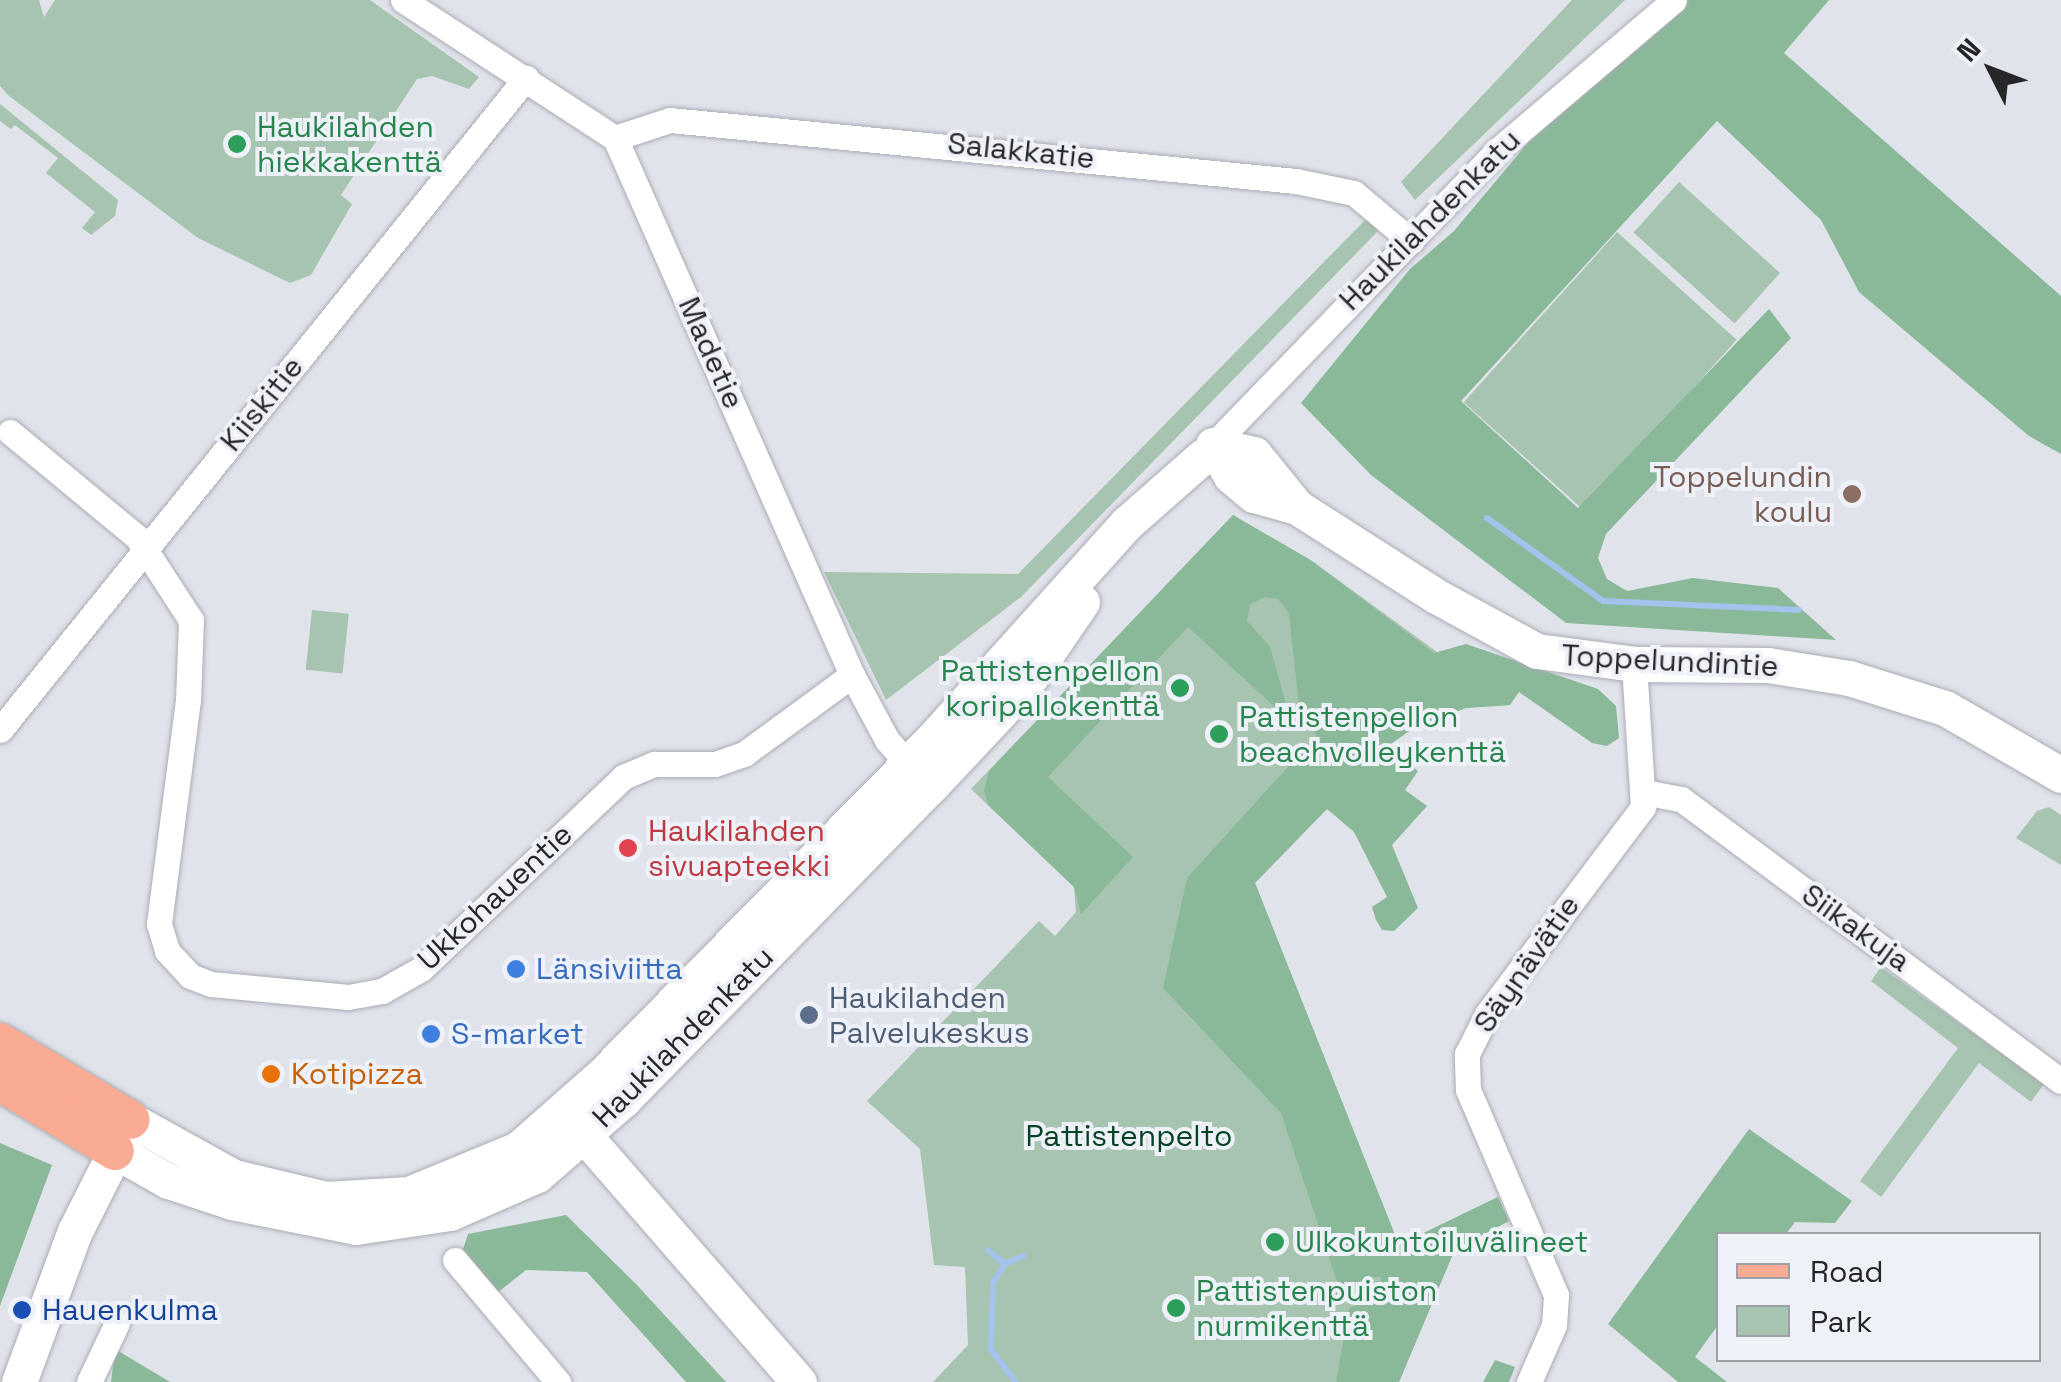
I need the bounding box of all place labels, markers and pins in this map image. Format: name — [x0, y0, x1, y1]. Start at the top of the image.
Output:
place label: Haukilahden hiekkakenttä — [257, 109, 442, 180]
marker: Haukilahden hiekkakenttä — [226, 133, 248, 155]
place label: Toppelundin koulu — [1653, 459, 1832, 530]
marker: Toppelundin koulu — [1841, 483, 1863, 505]
place label: Pattistenpellon koripallokenttä — [941, 653, 1160, 724]
marker: Pattistenpellon koripallokenttä — [1169, 677, 1191, 699]
place label: Pattistenpellon beachvolleykenttä — [1239, 699, 1506, 770]
marker: Pattistenpellon beachvolleykenttä — [1208, 723, 1230, 745]
place label: Haukilahden sivuapteekki — [648, 813, 830, 884]
marker: Haukilahden sivuapteekki — [617, 837, 639, 859]
place label: Länsiviitta — [536, 951, 683, 987]
marker: Länsiviitta — [505, 958, 527, 980]
place label: Haukilahden Palvelukeskus — [829, 980, 1030, 1050]
marker: Haukilahden Palvelukeskus — [798, 1004, 820, 1026]
place label: S-market — [451, 1016, 584, 1052]
marker: S-market — [420, 1023, 442, 1045]
place label: Kotipizza — [291, 1056, 423, 1092]
marker: Kotipizza — [260, 1063, 282, 1085]
place label: Ulkokuntoiluvälineet — [1295, 1224, 1588, 1260]
marker: Ulkokuntoiluvälineet — [1264, 1231, 1286, 1253]
place label: Pattistenpuiston nurmikenttä — [1196, 1273, 1437, 1344]
place label: Hauenkulma — [42, 1292, 218, 1328]
marker: Pattistenpuiston nurmikenttä — [1165, 1297, 1187, 1319]
marker: Hauenkulma — [11, 1299, 33, 1321]

